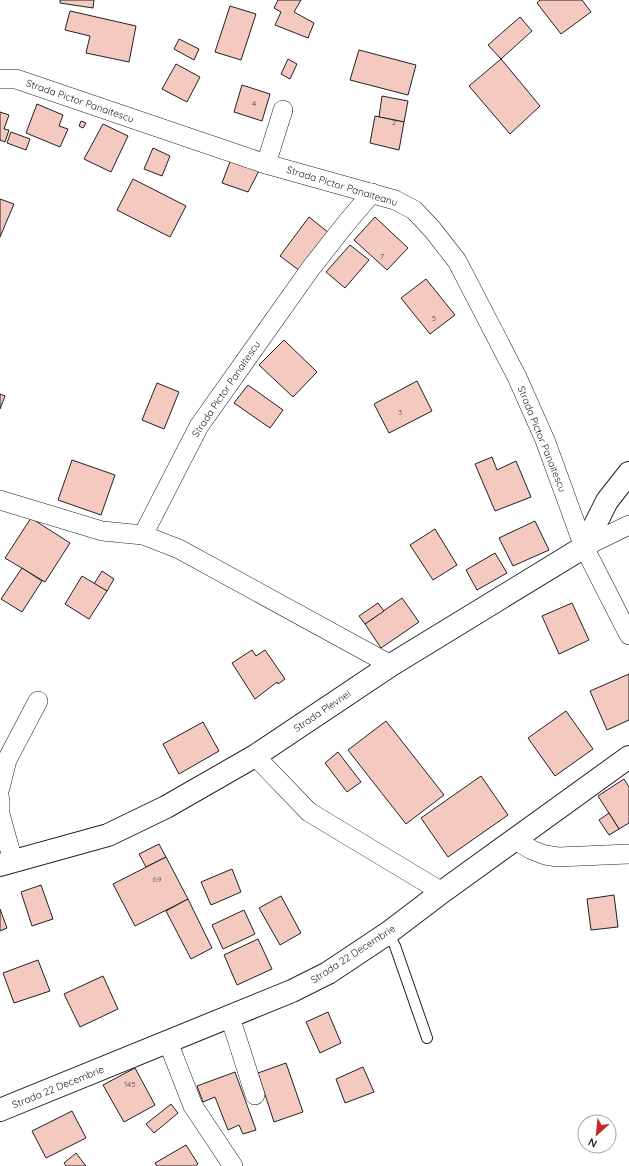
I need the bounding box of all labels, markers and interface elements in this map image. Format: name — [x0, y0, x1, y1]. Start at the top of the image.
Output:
street label: Strada Pictor Panaitescu — [24, 76, 136, 126]
house number: 4 — [252, 98, 256, 108]
house number: 2 — [392, 117, 397, 127]
street label: Strada Pictor Panaiteanu — [285, 163, 399, 209]
house number: 7 — [380, 251, 384, 261]
house number: 5 — [432, 313, 436, 323]
street label: Strada Pictor Panaitescu — [189, 338, 263, 440]
street label: Strada Pictor Panaitescu — [515, 384, 569, 494]
house number: 3 — [398, 407, 402, 417]
street label: Strada Plevnei — [291, 687, 353, 735]
house number: 69 — [153, 874, 162, 884]
street label: Strada 22 Decembrie — [308, 922, 398, 986]
street label: Strada 22 Decembrie — [10, 1062, 106, 1111]
house number: 145 — [124, 1079, 136, 1089]
north arrow — [577, 1114, 617, 1154]
text: N — [586, 1135, 599, 1151]

